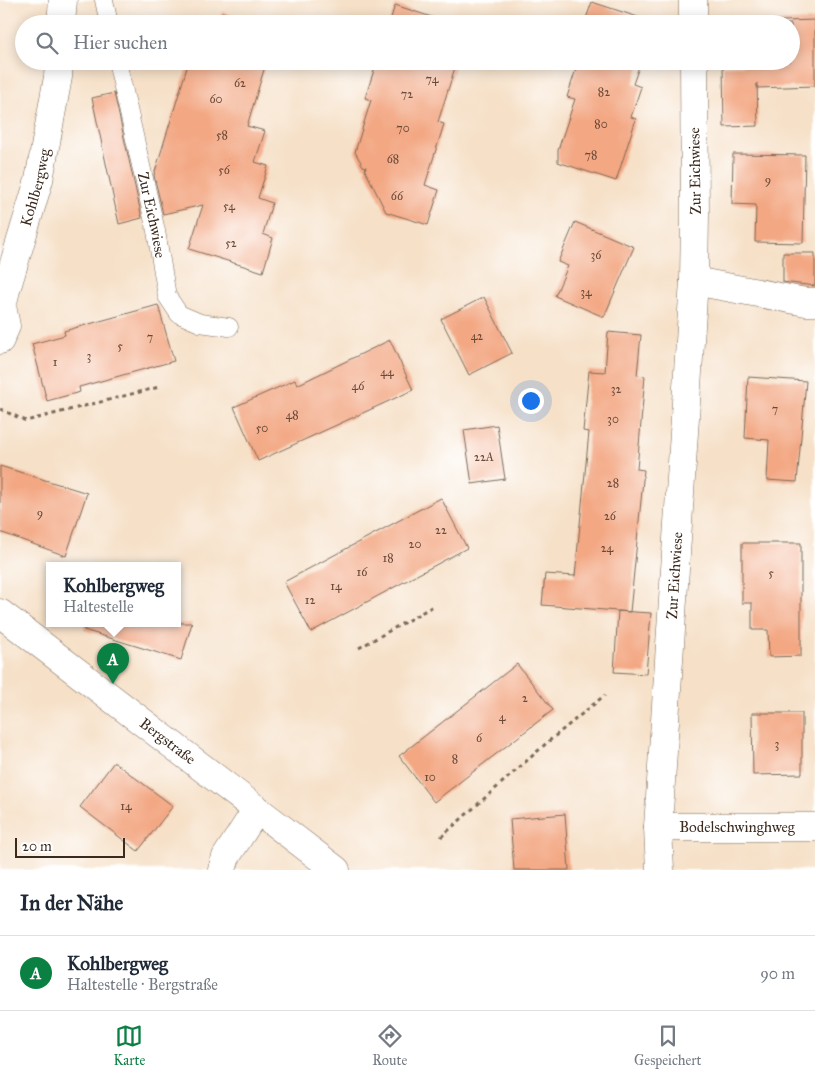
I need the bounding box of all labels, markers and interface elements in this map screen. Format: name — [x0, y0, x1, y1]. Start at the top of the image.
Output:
search box — [15, 15, 800, 70]
icon: search — [33, 29, 61, 57]
text: Hier suchen — [73, 31, 167, 54]
house number: 74 — [426, 72, 439, 86]
house number: 62 — [234, 76, 246, 90]
house number: 82 — [598, 85, 610, 99]
house number: 72 — [401, 87, 413, 101]
house number: 60 — [209, 92, 223, 106]
house number: 80 — [594, 117, 608, 131]
house number: 70 — [396, 121, 410, 135]
street label: Zur Eichwiese — [685, 127, 705, 215]
house number: 58 — [216, 128, 228, 142]
street label: Kohlbergweg — [17, 146, 54, 228]
house number: 78 — [585, 148, 597, 162]
house number: 68 — [387, 152, 399, 166]
house number: 56 — [218, 163, 231, 177]
street label: Zur Eichwiese — [134, 170, 169, 259]
house number: 9 — [765, 173, 771, 187]
house number: 66 — [391, 189, 404, 203]
house number: 54 — [223, 199, 235, 213]
house number: 52 — [225, 236, 237, 250]
house number: 36 — [591, 248, 602, 262]
house number: 34 — [580, 285, 592, 299]
house number: 42 — [471, 329, 483, 343]
house number: 7 — [147, 330, 153, 344]
house number: 5 — [117, 339, 123, 353]
house number: 3 — [87, 349, 92, 363]
house number: 1 — [53, 355, 58, 369]
house number: 44 — [380, 365, 394, 379]
house number: 46 — [352, 379, 365, 393]
house number: 32 — [611, 382, 621, 396]
your location — [518, 388, 544, 414]
house number: 7 — [772, 402, 778, 416]
house number: 48 — [285, 408, 299, 422]
house number: 30 — [607, 412, 619, 426]
house number: 50 — [256, 421, 268, 435]
house number: 22A — [474, 450, 494, 464]
house number: 28 — [607, 476, 619, 490]
house number: 9 — [37, 506, 43, 520]
house number: 26 — [604, 509, 617, 523]
house number: 22 — [435, 523, 447, 537]
street label: Zur Eichwiese — [663, 531, 686, 620]
house number: 20 — [409, 537, 421, 551]
house number: 24 — [601, 541, 614, 555]
house number: 18 — [382, 551, 394, 565]
popup — [46, 562, 181, 627]
house number: 16 — [357, 565, 368, 579]
house number: 5 — [768, 566, 774, 580]
text: Kohlbergweg — [63, 574, 164, 597]
house number: 14 — [330, 579, 342, 593]
house number: 12 — [305, 593, 315, 607]
text: Haltestelle — [63, 597, 134, 616]
pin: A — [97, 643, 129, 684]
house number: 2 — [522, 691, 528, 705]
house number: 4 — [499, 710, 506, 724]
street label: Bergstraße — [136, 714, 199, 768]
house number: 6 — [476, 731, 483, 745]
house number: 3 — [775, 737, 780, 751]
house number: 8 — [452, 752, 458, 766]
house number: 10 — [424, 770, 436, 784]
house number: 14 — [120, 799, 132, 813]
street label: Bodelschwinghweg — [679, 818, 796, 836]
scale bar — [15, 835, 125, 858]
text: 20 m — [22, 838, 52, 855]
text: In der Nähe — [20, 890, 123, 916]
text: Kohlbergweg — [67, 952, 168, 975]
text: A — [31, 964, 41, 983]
text: 90 m — [760, 964, 795, 983]
text: Haltestelle · Bergstraße — [67, 975, 218, 994]
tab: Karte — [113, 1022, 145, 1069]
tab: Route — [372, 1022, 407, 1069]
tab: Gespeichert — [634, 1022, 702, 1069]

